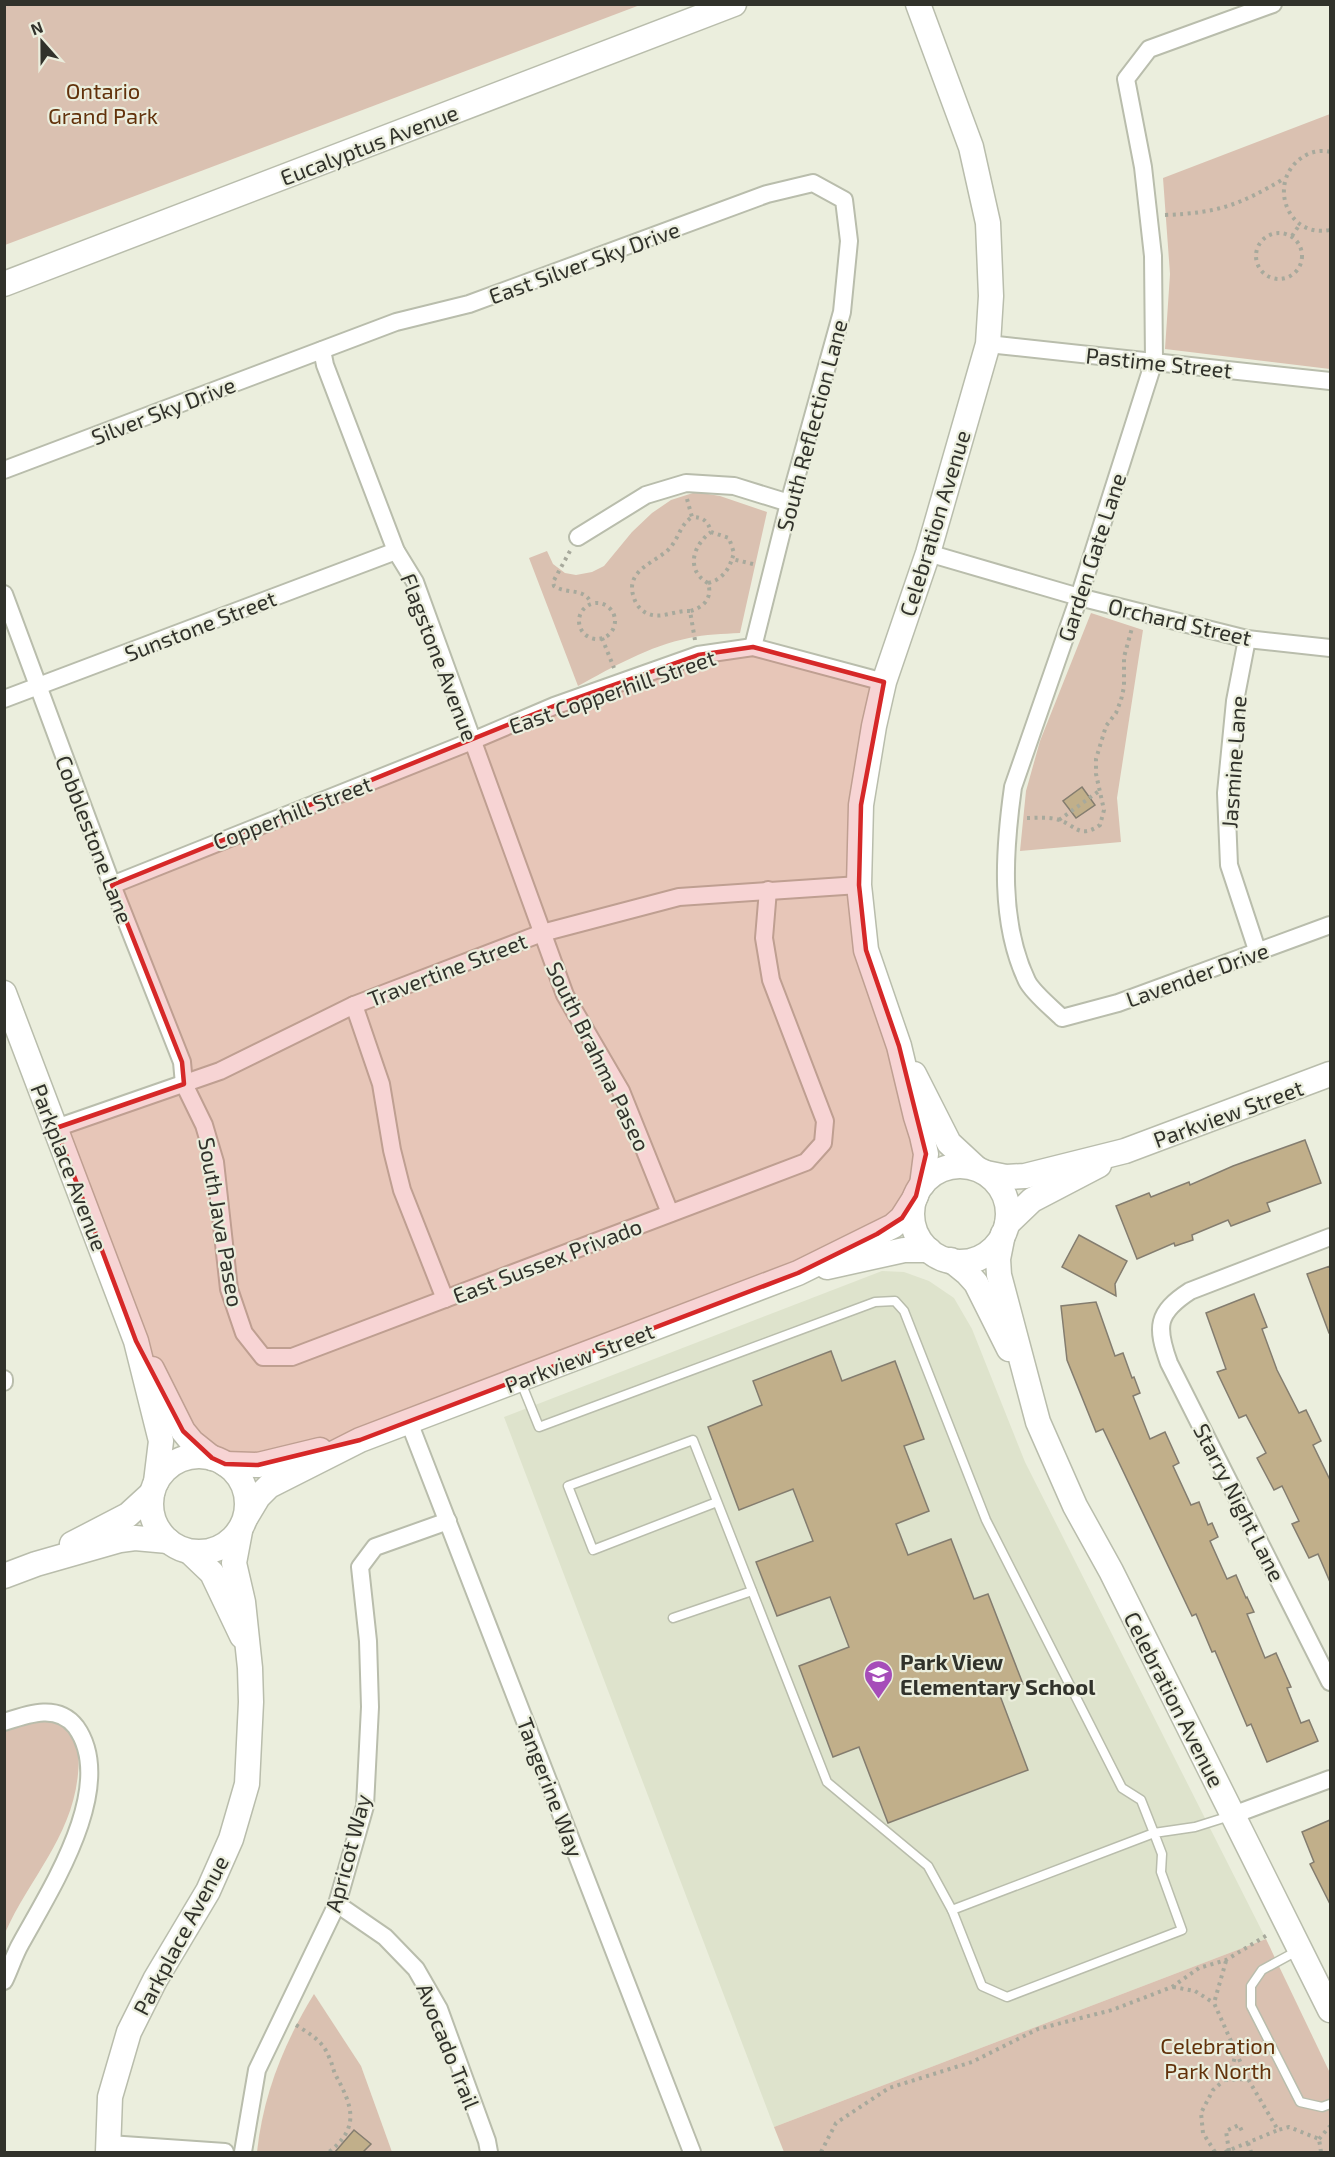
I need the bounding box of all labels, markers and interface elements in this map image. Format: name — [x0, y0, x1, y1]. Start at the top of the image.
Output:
north arrow — [12, 12, 72, 72]
text: N — [28, 17, 45, 38]
park label: Ontario Grand Park — [48, 77, 158, 128]
street label: Eucalyptus Avenue — [276, 98, 462, 190]
street label: East Silver Sky Drive — [485, 215, 683, 309]
street label: South Reflection Lane — [770, 316, 852, 534]
street label: Pastime Street — [1084, 341, 1234, 383]
street label: Silver Sky Drive — [87, 371, 239, 449]
street label: Celebration Avenue — [893, 427, 975, 619]
street label: Garden Gate Lane — [1052, 469, 1130, 645]
street label: Flagstone Avenue — [396, 569, 484, 745]
street label: Sunstone Street — [120, 584, 280, 666]
street label: Orchard Street — [1106, 592, 1254, 650]
street label: East Copperhill Street — [505, 643, 719, 739]
street label: Jasmine Lane — [1215, 695, 1251, 829]
street label: Cobblestone Lane — [51, 751, 139, 927]
street label: Copperhill Street — [209, 770, 375, 854]
street label: Travertine Street — [364, 927, 530, 1011]
street label: Lavender Drive — [1122, 936, 1272, 1012]
street label: South Brahma Paseo — [542, 957, 656, 1155]
street label: Parkview Street — [1149, 1074, 1307, 1152]
street label: Parkplace Avenue — [26, 1080, 114, 1254]
street label: South Java Paseo — [194, 1135, 250, 1309]
street label: East Sussex Privado — [449, 1212, 645, 1308]
street label: Parkview Street — [501, 1317, 657, 1397]
street label: Starry Night Lane — [1189, 1419, 1291, 1585]
street label: Celebration Avenue — [1120, 1607, 1230, 1791]
place label: Park View Elementary School — [900, 1648, 1096, 1700]
school or university icon: Park View Elementary School — [863, 1658, 895, 1700]
street label: Tangerine Way — [512, 1714, 590, 1861]
street label: Apricot Way — [319, 1791, 375, 1915]
street label: Parkplace Avenue — [127, 1851, 233, 2019]
street label: Avocado Trail — [412, 1979, 486, 2113]
park label: Celebration Park North — [1160, 2032, 1276, 2083]

